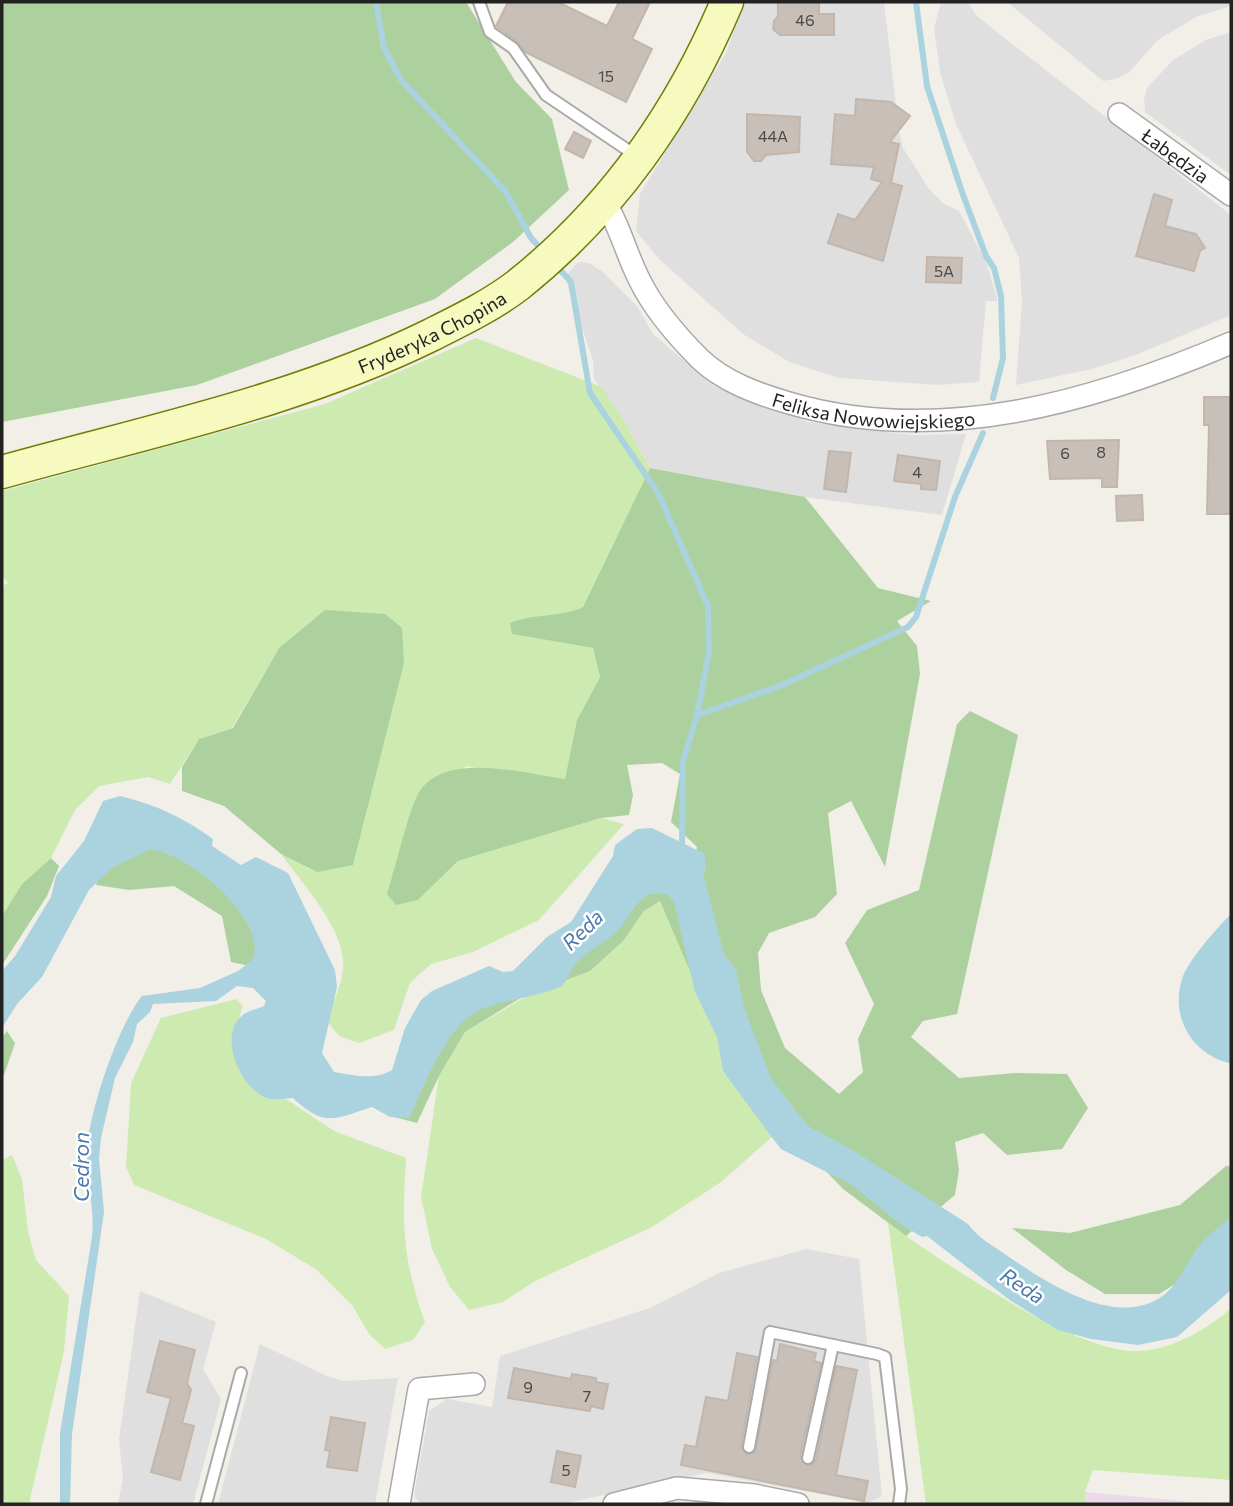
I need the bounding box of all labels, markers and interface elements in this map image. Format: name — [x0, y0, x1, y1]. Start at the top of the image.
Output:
house number: 46 — [795, 10, 815, 29]
house number: 15 — [598, 66, 614, 85]
street label: Łabędzia — [1137, 122, 1214, 187]
house number: 44A — [758, 126, 788, 145]
house number: 5A — [934, 261, 954, 280]
street label: Fryderyka Chopina — [354, 285, 510, 378]
street label: Feliksa Nowowiejskiego — [770, 387, 976, 432]
house number: 8 — [1096, 442, 1106, 461]
house number: 6 — [1060, 443, 1070, 462]
house number: 4 — [912, 462, 922, 481]
water label: Reda — [556, 903, 608, 955]
water label: Cedron — [68, 1132, 93, 1202]
water label: Reda — [996, 1262, 1050, 1308]
house number: 9 — [523, 1377, 533, 1396]
house number: 7 — [583, 1386, 591, 1405]
house number: 5 — [561, 1460, 571, 1479]

